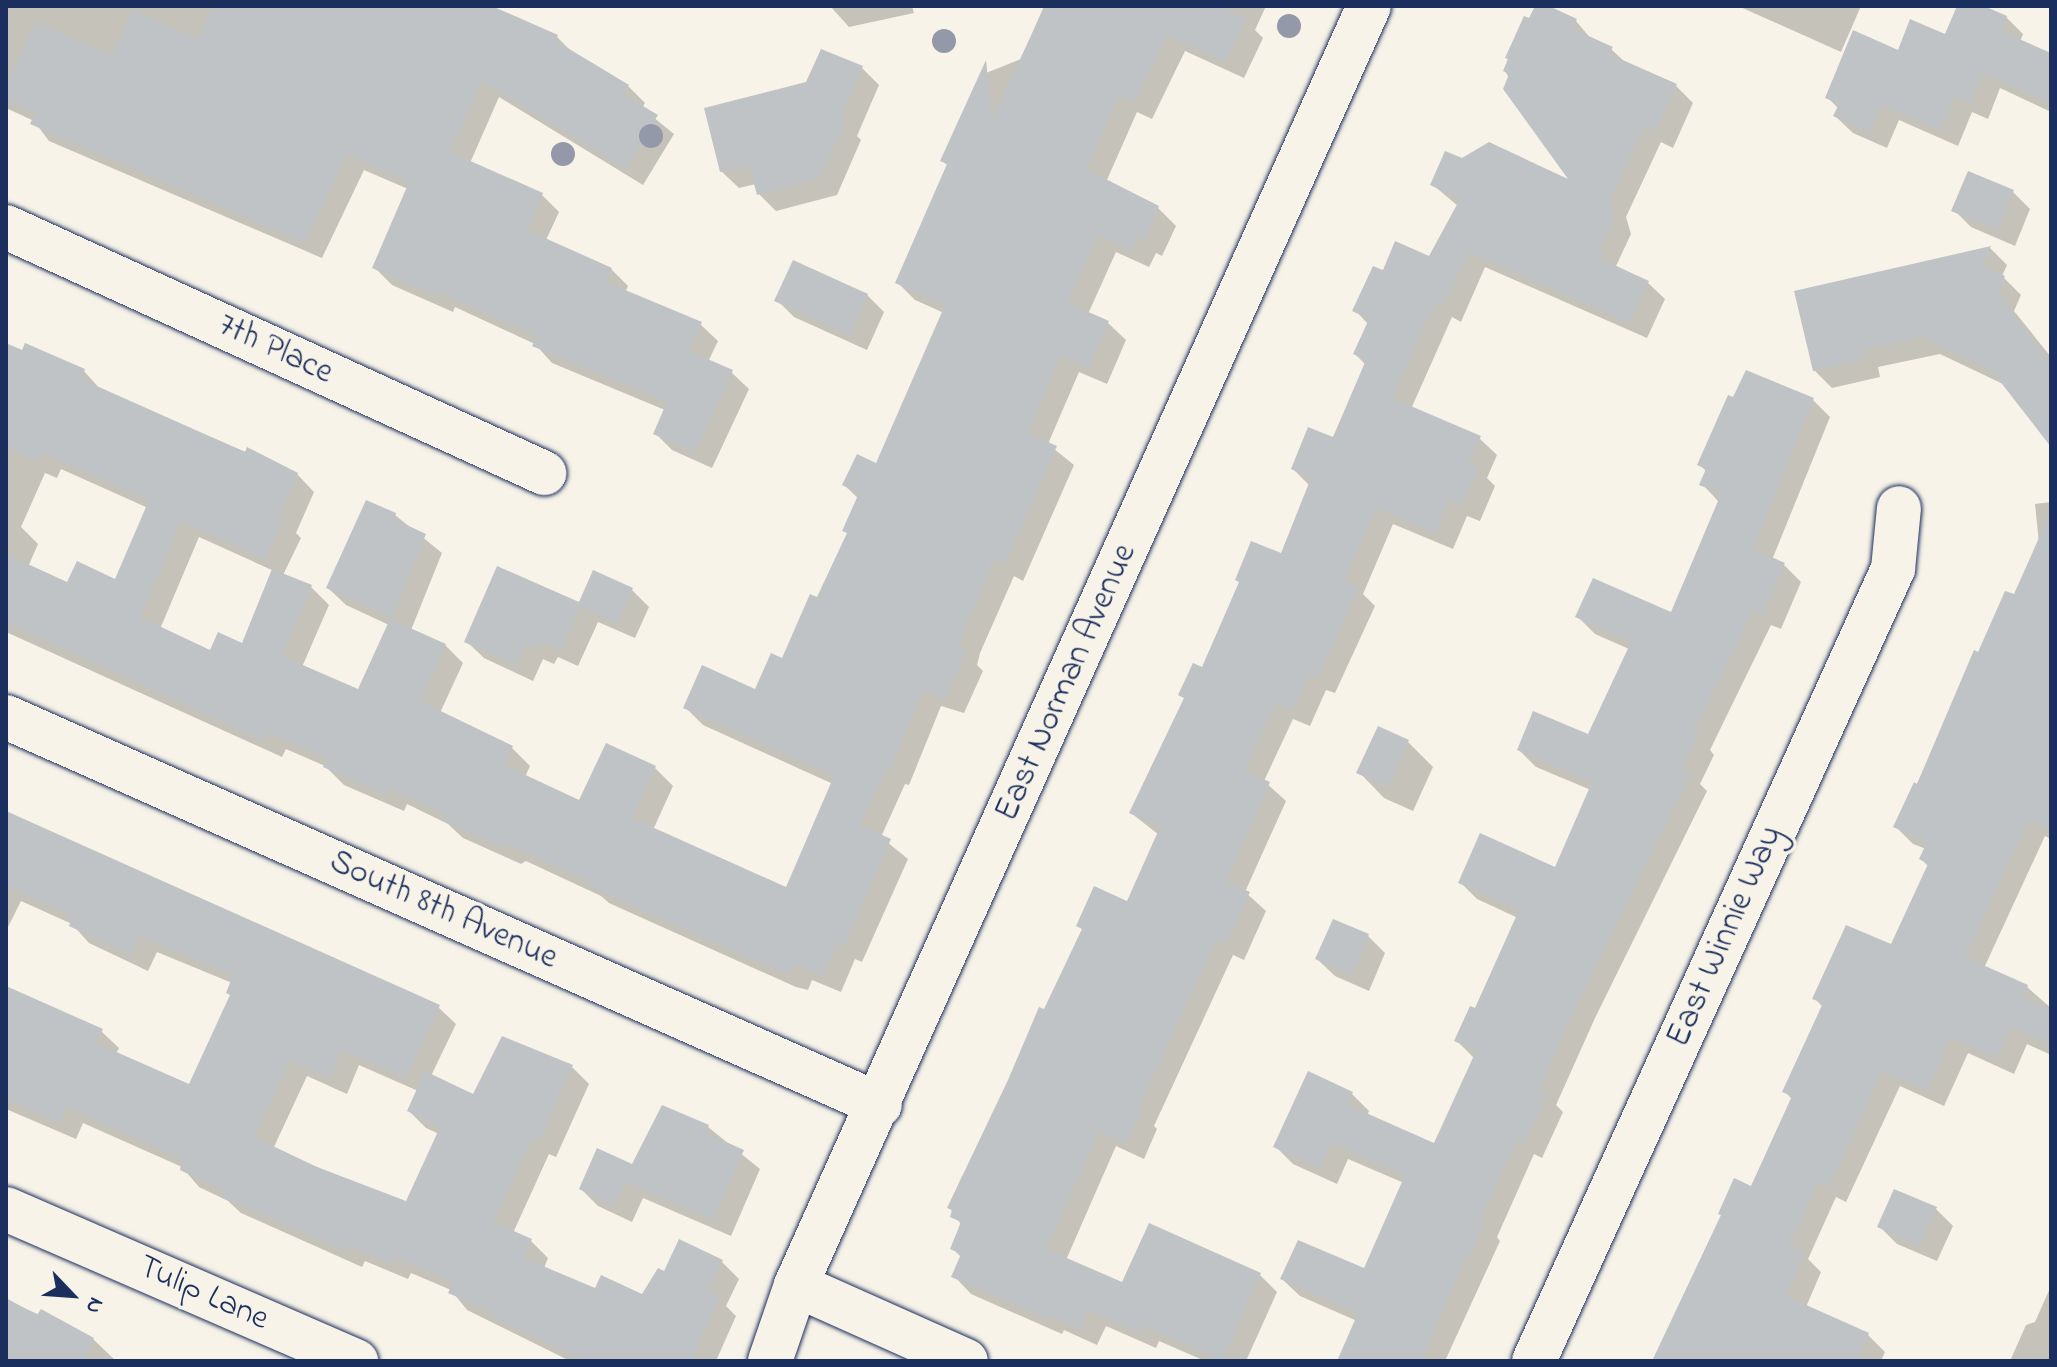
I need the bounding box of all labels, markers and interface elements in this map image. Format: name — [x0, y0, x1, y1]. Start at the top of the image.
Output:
street label: 7th Place — [211, 306, 339, 394]
street label: East Norman Avenue — [988, 538, 1146, 828]
street label: East Winnie Way — [1659, 820, 1793, 1054]
street label: South 8th Avenue — [323, 842, 563, 980]
street label: Tulip Lane — [131, 1247, 275, 1341]
north arrow — [32, 1255, 112, 1335]
text: N — [76, 1292, 111, 1319]

